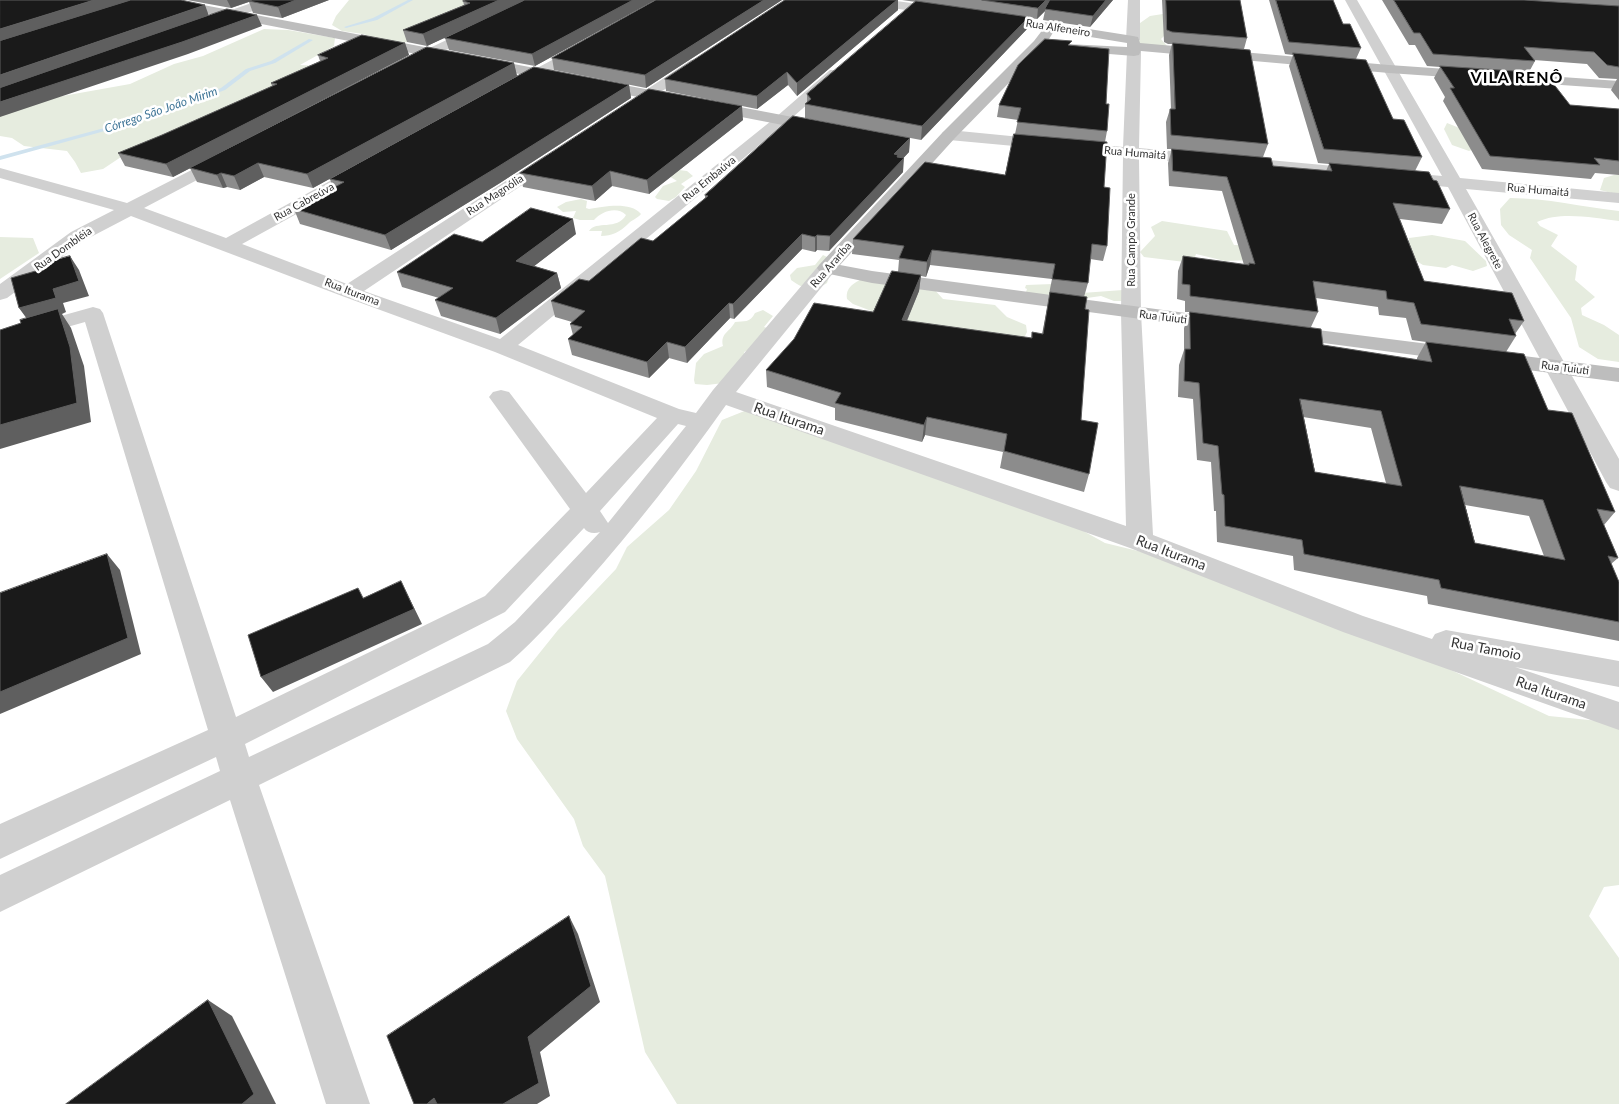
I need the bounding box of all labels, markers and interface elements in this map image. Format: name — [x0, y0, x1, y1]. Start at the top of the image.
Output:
street label: Rua Alfeneiro — [1025, 16, 1091, 40]
district label: VILA RENÔ — [1469, 68, 1565, 88]
water label: Córrego São João Mirim — [103, 84, 219, 136]
street label: Rua Humaitá — [1104, 144, 1166, 162]
street label: Rua Embaúva — [680, 153, 738, 205]
street label: Rua Magnólia — [464, 172, 526, 218]
street label: Rua Cabreúva — [272, 180, 336, 224]
street label: Rua Humaitá — [1507, 181, 1569, 199]
street label: Rua Campo Grande — [1124, 193, 1138, 287]
street label: Rua Alegrete — [1465, 211, 1505, 271]
street label: Rua Dombléia — [32, 224, 94, 274]
street label: Rua Araríba — [808, 239, 854, 291]
street label: Rua Iturama — [323, 275, 381, 309]
street label: Rua Tuiuti — [1138, 308, 1188, 326]
street label: Rua Tuiuti — [1540, 359, 1590, 377]
street label: Rua Iturama — [751, 399, 827, 439]
street label: Rua Iturama — [1134, 532, 1208, 574]
street label: Rua Tamoio — [1449, 634, 1523, 664]
street label: Rua Iturama — [1513, 673, 1589, 713]

